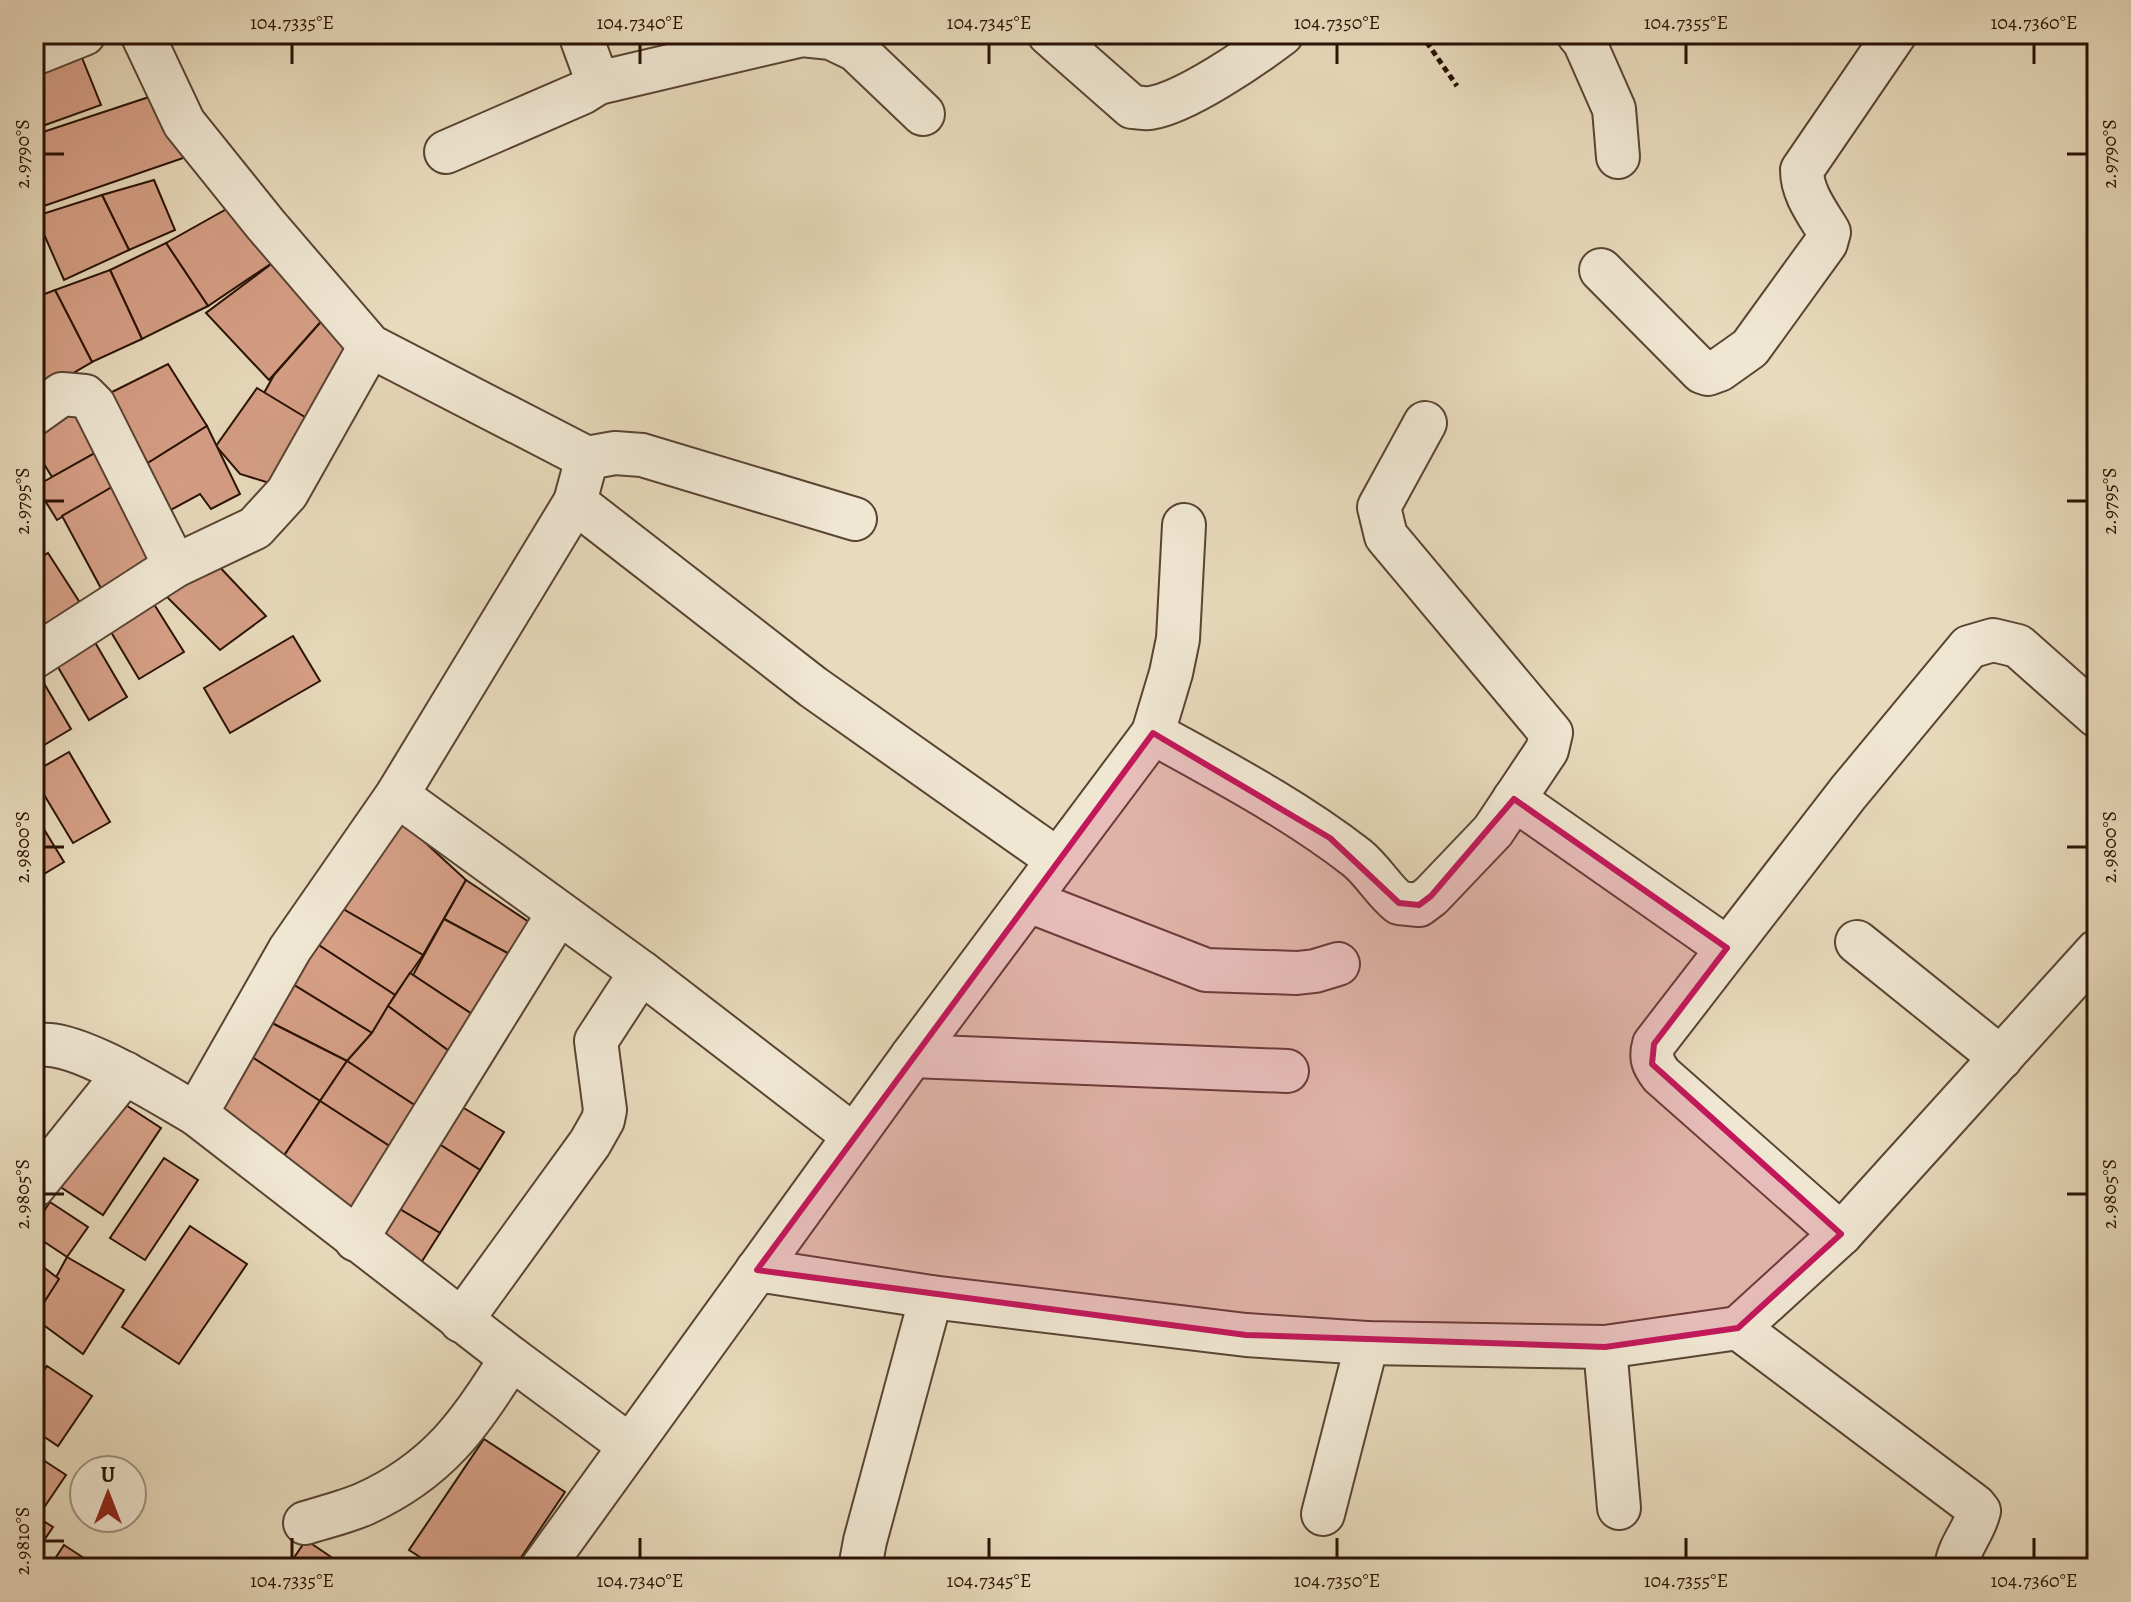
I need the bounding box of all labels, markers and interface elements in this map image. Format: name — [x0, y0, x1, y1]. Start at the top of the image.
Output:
text: 104.7335°E — [250, 9, 334, 36]
text: 104.7340°E — [597, 9, 683, 36]
text: 104.7345°E — [947, 9, 1031, 36]
text: 104.7350°E — [1294, 9, 1380, 36]
text: 104.7355°E — [1644, 9, 1728, 36]
text: 104.7360°E — [1990, 9, 2078, 36]
text: 2.9790°S — [9, 119, 36, 189]
text: 2.9790°S — [2096, 119, 2123, 189]
text: 2.9795°S — [9, 467, 36, 535]
text: 2.9795°S — [2096, 467, 2123, 535]
text: 2.9800°S — [9, 811, 36, 883]
text: 2.9800°S — [2096, 811, 2123, 883]
text: 2.9805°S — [9, 1159, 36, 1229]
text: 2.9805°S — [2096, 1159, 2123, 1229]
north arrow — [68, 1454, 148, 1534]
text: U — [101, 1460, 116, 1490]
text: 2.9810°S — [9, 1507, 36, 1575]
text: 104.7335°E — [250, 1567, 334, 1594]
text: 104.7340°E — [597, 1567, 683, 1594]
text: 104.7345°E — [947, 1567, 1031, 1594]
text: 104.7350°E — [1294, 1567, 1380, 1594]
text: 104.7355°E — [1644, 1567, 1728, 1594]
text: 104.7360°E — [1990, 1567, 2078, 1594]

